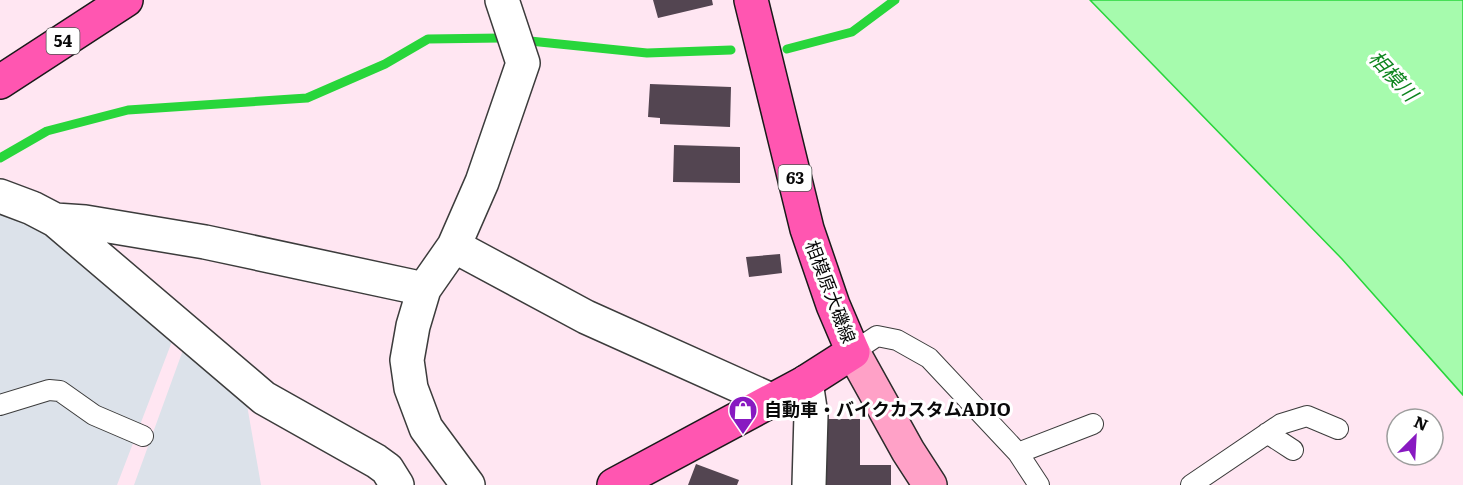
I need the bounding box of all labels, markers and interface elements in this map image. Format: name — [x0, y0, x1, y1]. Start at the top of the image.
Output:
road number: 54 — [46, 28, 80, 54]
water label: 相模川 — [1363, 42, 1427, 108]
road number: 63 — [778, 165, 812, 191]
street label: 相模原大磯線 — [799, 236, 863, 347]
shop icon: 自動車・バイクカスタムADIO — [727, 394, 759, 436]
place label: 自動車・バイクカスタムADIO — [764, 395, 1011, 422]
north arrow — [1385, 407, 1445, 467]
text: N — [1410, 409, 1433, 436]

